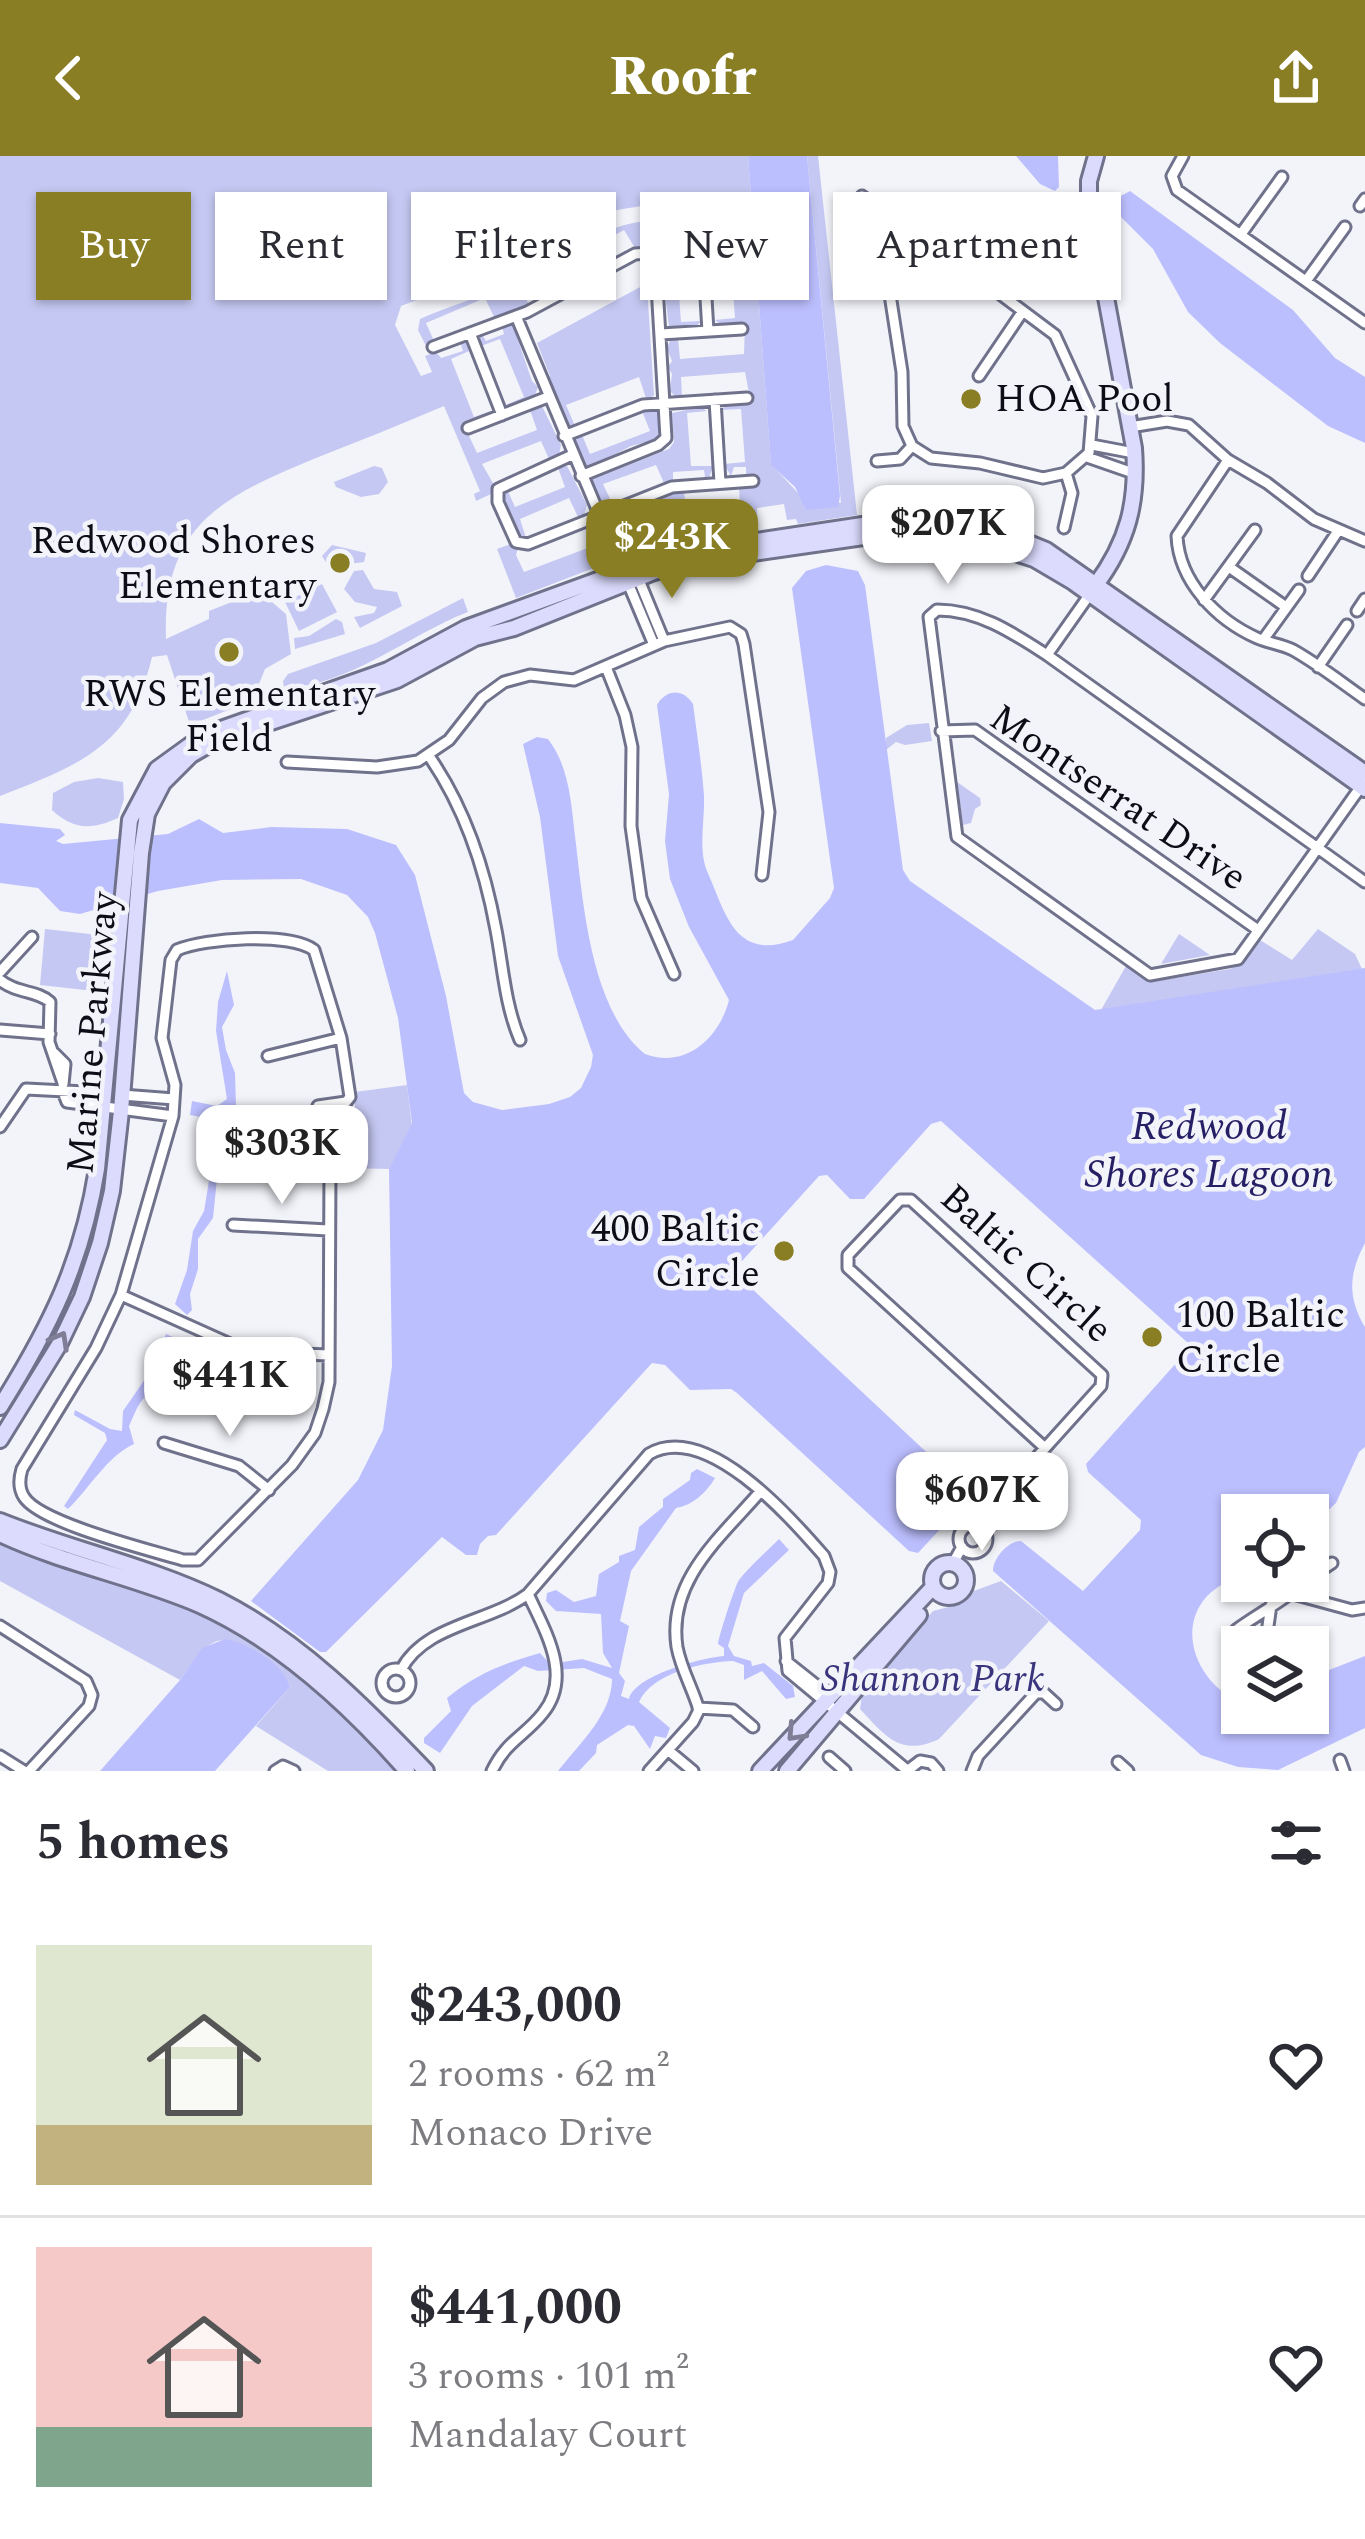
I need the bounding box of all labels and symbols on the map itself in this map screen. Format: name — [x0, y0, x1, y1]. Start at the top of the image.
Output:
place label: HOA Pool — [995, 370, 1174, 429]
marker: HOA Pool — [958, 386, 984, 412]
pin: $207K — [864, 485, 1032, 587]
pin: $243K — [588, 499, 756, 601]
place label: Redwood Shores Elementary — [30, 512, 317, 616]
marker: Redwood Shores Elementary — [327, 550, 353, 576]
marker: RWS Elementary Field — [216, 639, 242, 665]
place label: RWS Elementary Field — [83, 665, 376, 769]
street label: Montserrat Drive — [977, 690, 1259, 906]
street label: Marine Parkway — [51, 888, 135, 1176]
water label: Redwood Shores Lagoon — [1085, 1095, 1333, 1206]
pin: $303K — [198, 1105, 366, 1207]
street label: Baltic Circle — [926, 1170, 1126, 1358]
place label: 400 Baltic Circle — [591, 1200, 760, 1304]
marker: 400 Baltic Circle — [771, 1238, 797, 1264]
place label: 100 Baltic Circle — [1176, 1286, 1345, 1390]
marker: 100 Baltic Circle — [1139, 1324, 1165, 1350]
one-way arrow — [46, 1332, 69, 1353]
pin: $441K — [146, 1337, 314, 1439]
pin: $607K — [898, 1452, 1066, 1554]
park label: Shannon Park — [821, 1650, 1045, 1709]
one-way arrow — [787, 1720, 809, 1741]

